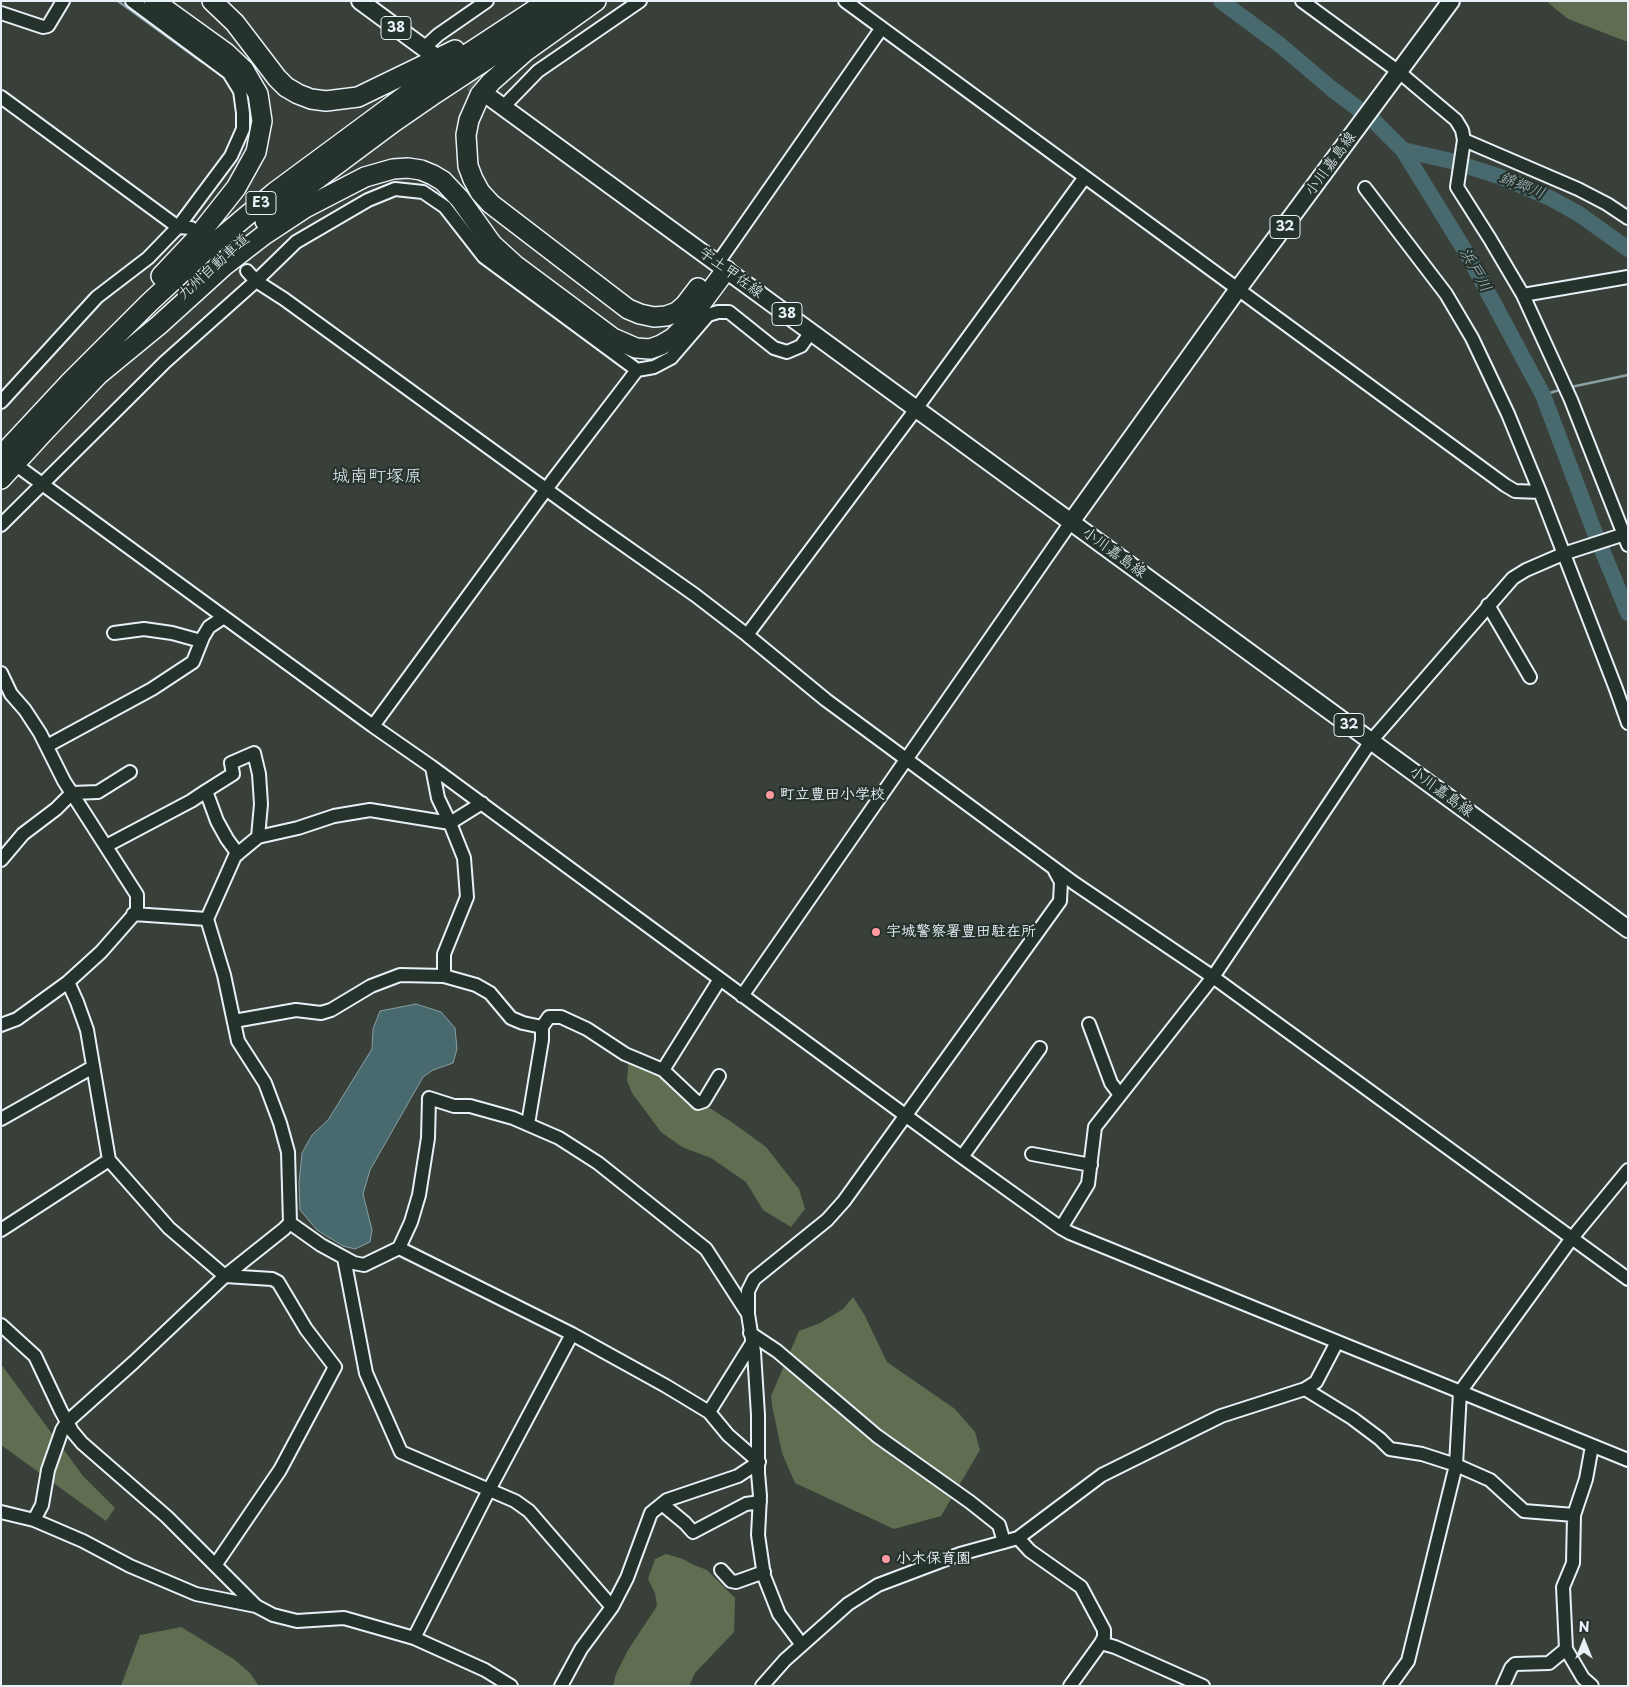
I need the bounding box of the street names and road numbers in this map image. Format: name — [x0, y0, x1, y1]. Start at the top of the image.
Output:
road number: 38 — [381, 16, 411, 40]
street label: 小川嘉島線 — [1302, 128, 1360, 200]
road number: E3 — [246, 192, 276, 214]
road number: 32 — [1270, 216, 1300, 238]
street label: 九州自動車道 — [175, 230, 253, 304]
street label: 宇土甲佐線 — [695, 244, 767, 302]
road number: 38 — [772, 302, 802, 326]
street label: 小川嘉島線 — [1078, 524, 1150, 582]
road number: 32 — [1334, 714, 1364, 736]
street label: 小川嘉島線 — [1405, 763, 1477, 821]

